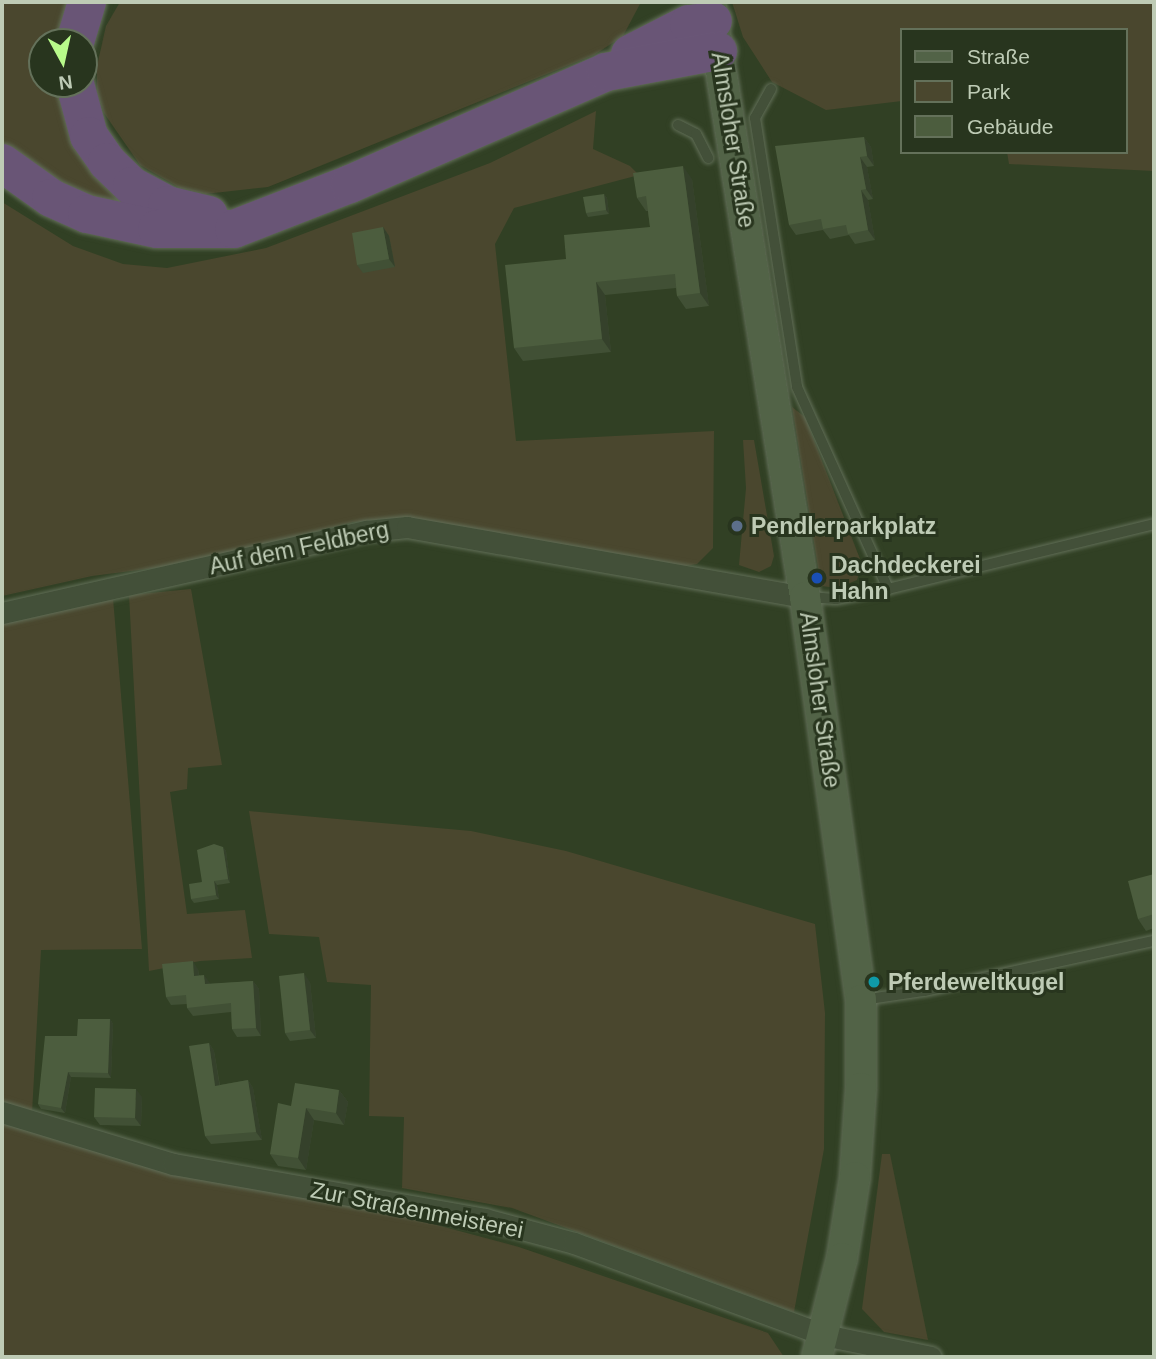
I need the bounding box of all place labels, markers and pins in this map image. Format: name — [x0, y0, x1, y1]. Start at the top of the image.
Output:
place label: Pendlerparkplatz — [751, 512, 936, 540]
marker: Pendlerparkplatz — [729, 518, 745, 534]
place label: Dachdeckerei Hahn — [831, 551, 981, 605]
marker: Dachdeckerei Hahn — [809, 570, 825, 586]
place label: Pferdeweltkugel — [888, 968, 1064, 996]
marker: Pferdeweltkugel — [866, 974, 882, 990]

